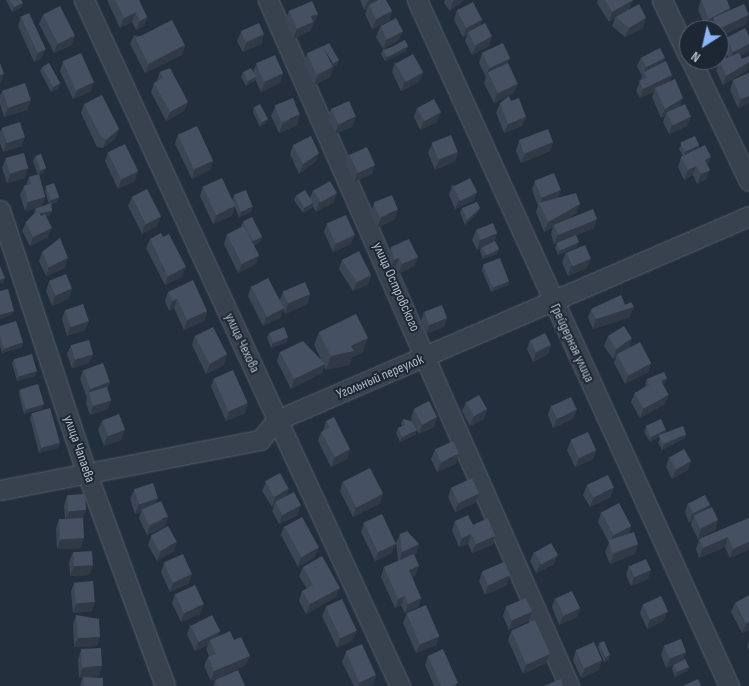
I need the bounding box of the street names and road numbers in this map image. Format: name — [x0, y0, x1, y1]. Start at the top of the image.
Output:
street label: улица Островского — [369, 240, 423, 334]
street label: Грейдерная улица — [546, 301, 598, 385]
street label: улица Чехова — [221, 310, 263, 376]
street label: Угольный переулок — [334, 351, 426, 403]
street label: улица Чапаева — [60, 413, 98, 485]

